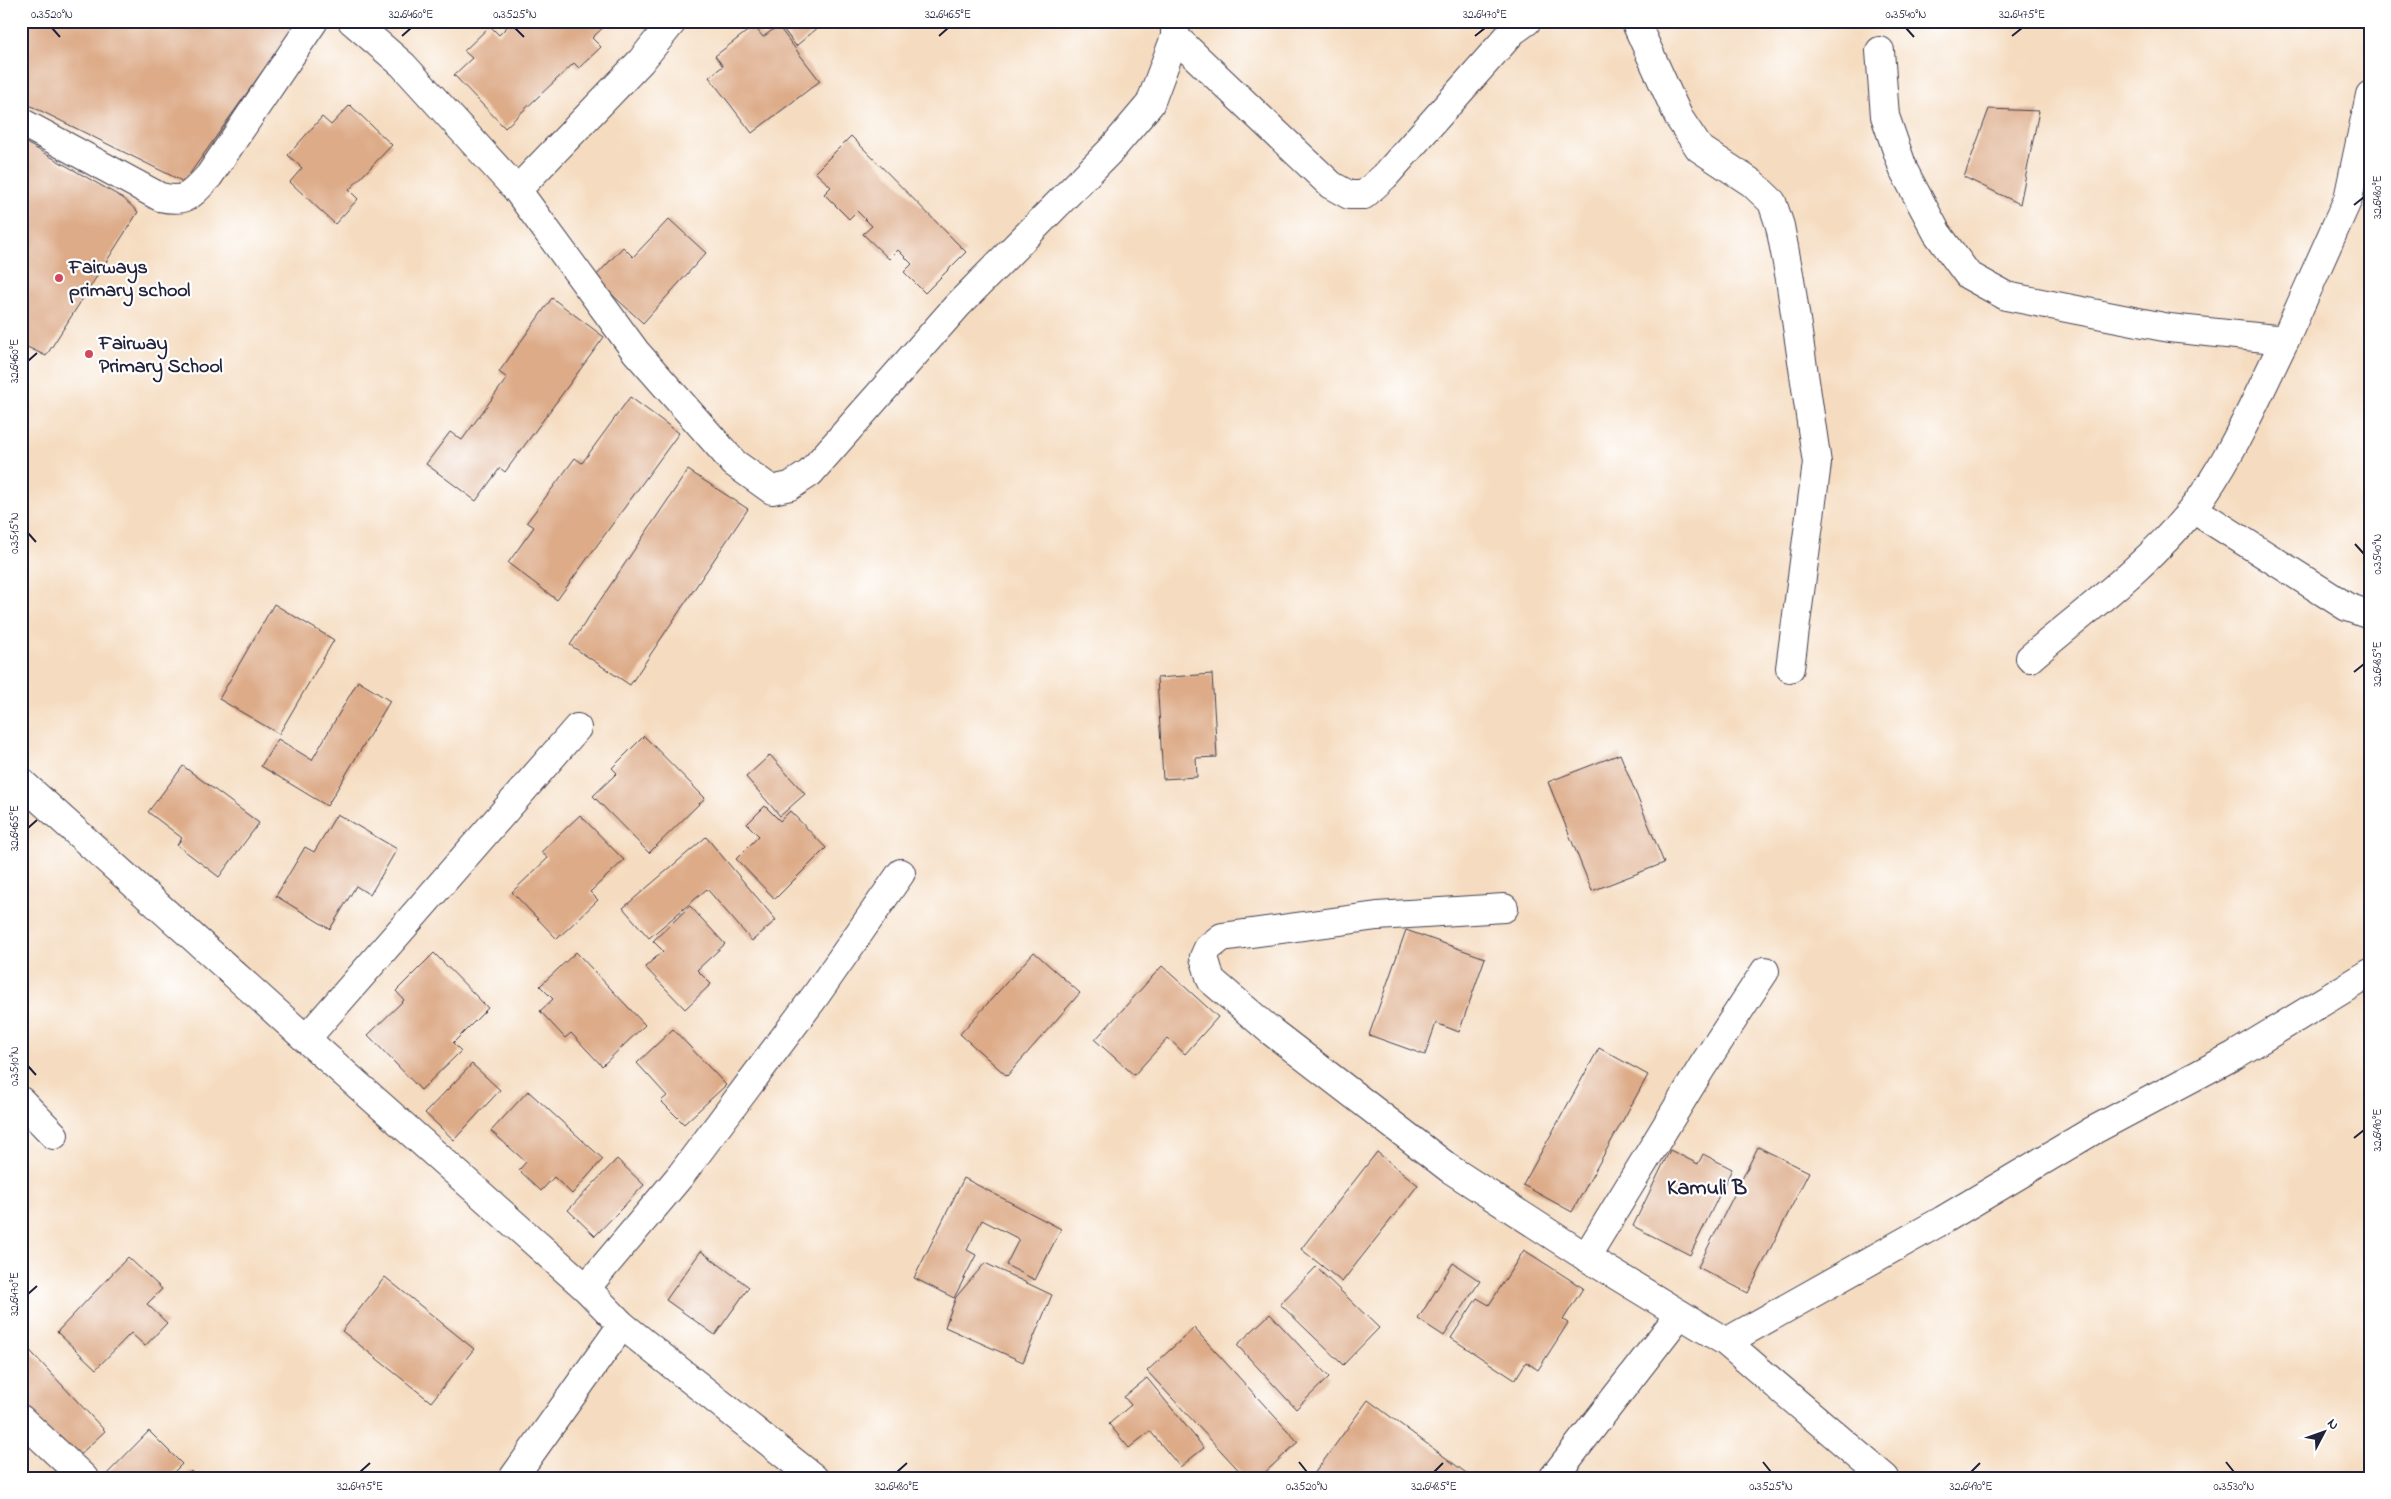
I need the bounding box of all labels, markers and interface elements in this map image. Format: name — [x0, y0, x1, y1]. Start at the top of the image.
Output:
text: 0.3520°N — [31, 6, 73, 24]
text: 32.6460°E — [389, 6, 433, 24]
text: 0.3525°N — [493, 6, 537, 24]
text: 32.6465°E — [925, 6, 971, 24]
text: 32.6470°E — [1463, 6, 1507, 24]
text: 0.3540°N — [1886, 6, 1926, 24]
text: 32.6475°E — [1999, 6, 2045, 24]
text: 32.6480°E — [2369, 175, 2387, 219]
place label: Fairways primary school — [68, 254, 190, 307]
marker: Fairways primary school — [53, 272, 65, 284]
place label: Fairway Primary School — [98, 330, 223, 383]
text: 32.6460°E — [6, 339, 24, 383]
marker: Fairway Primary School — [83, 348, 95, 360]
text: 0.3515°N — [6, 512, 24, 554]
text: 0.3540°N — [2369, 534, 2387, 574]
text: 32.6485°E — [2369, 641, 2387, 687]
text: 32.6465°E — [6, 805, 24, 851]
text: 0.3510°N — [6, 1046, 24, 1086]
text: 32.6490°E — [2369, 1109, 2387, 1151]
district label: Kamuli B — [1667, 1173, 1747, 1205]
text: 32.6470°E — [6, 1272, 24, 1316]
north arrow — [2298, 1406, 2348, 1456]
text: N — [2322, 1414, 2344, 1435]
text: 32.6475°E — [337, 1478, 383, 1496]
text: 32.6480°E — [875, 1478, 919, 1496]
text: 0.3520°N — [1286, 1478, 1328, 1496]
text: 32.6485°E — [1411, 1478, 1457, 1496]
text: 0.3525°N — [1749, 1478, 1793, 1496]
text: 32.6490°E — [1950, 1478, 1992, 1496]
text: 0.3530°N — [2214, 1478, 2254, 1496]

